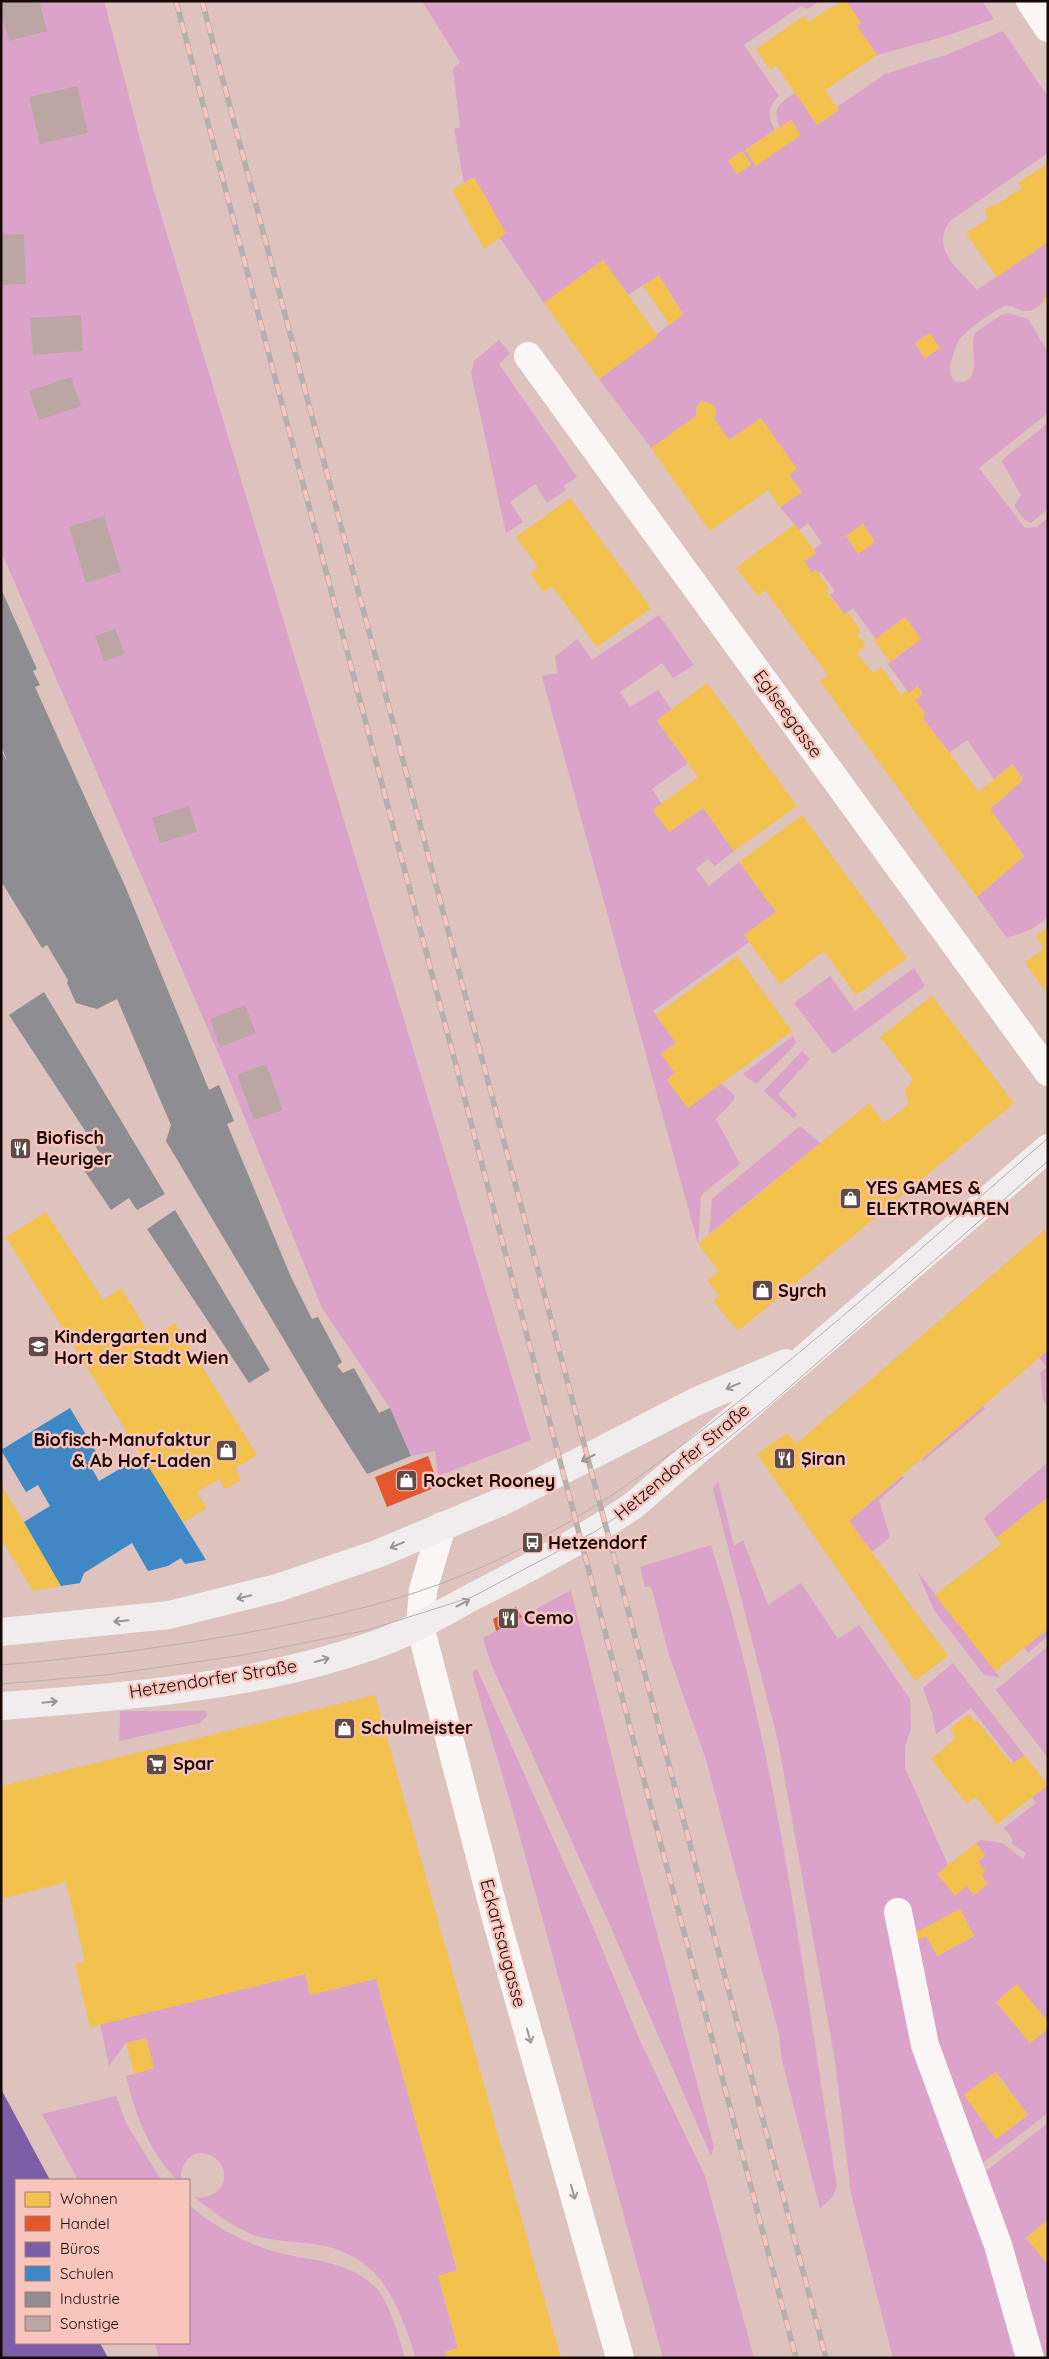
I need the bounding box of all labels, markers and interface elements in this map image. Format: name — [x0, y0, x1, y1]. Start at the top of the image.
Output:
street label: Eglseegasse — [749, 665, 828, 762]
place label: Biofisch Heuriger — [36, 1126, 112, 1170]
restaurant icon: Biofisch Heuriger — [8, 1136, 32, 1160]
place label: YES GAMES & ELEKTROWAREN — [866, 1176, 1010, 1220]
shop icon: YES GAMES & ELEKTROWAREN — [838, 1186, 862, 1210]
shop icon: Syrch — [750, 1279, 774, 1303]
place label: Syrch — [778, 1279, 827, 1302]
place label: Kindergarten und Hort der Stadt Wien — [54, 1325, 229, 1369]
school or university icon: Kindergarten und Hort der Stadt Wien — [26, 1335, 50, 1359]
one-way arrow — [726, 1381, 741, 1391]
street label: Hetzendorfer Straße — [609, 1398, 754, 1525]
place label: Biofisch-Manufaktur & Ab Hof-Laden — [33, 1428, 211, 1472]
shop icon: Biofisch-Manufaktur & Ab Hof-Laden — [215, 1438, 239, 1462]
restaurant icon: Şiran — [773, 1447, 797, 1471]
place label: Şiran — [801, 1447, 846, 1470]
one-way arrow — [580, 1453, 595, 1463]
shop icon: Rocket Rooney — [395, 1469, 419, 1493]
place label: Rocket Rooney — [423, 1469, 555, 1492]
bus stop icon: Hetzendorf — [520, 1531, 544, 1555]
place label: Hetzendorf — [548, 1531, 647, 1554]
one-way arrow — [390, 1541, 406, 1550]
one-way arrow — [236, 1592, 252, 1602]
one-way arrow — [455, 1597, 469, 1607]
restaurant icon: Cemo — [496, 1606, 520, 1630]
place label: Cemo — [524, 1606, 574, 1629]
one-way arrow — [113, 1616, 129, 1626]
street label: Hetzendorfer Straße — [127, 1654, 299, 1703]
one-way arrow — [313, 1655, 329, 1664]
one-way arrow — [42, 1697, 58, 1706]
shop icon: Schulmeister — [333, 1716, 357, 1740]
place label: Schulmeister — [361, 1716, 473, 1739]
supermarket icon: Spar — [145, 1752, 169, 1776]
place label: Spar — [173, 1752, 214, 1775]
street label: Eckartsaugasse — [475, 1876, 532, 2010]
one-way arrow — [525, 2028, 534, 2044]
legend — [15, 2179, 190, 2344]
one-way arrow — [569, 2184, 578, 2200]
text: Wohnen — [60, 2189, 118, 2208]
text: Handel — [60, 2214, 110, 2233]
text: Büros — [60, 2239, 100, 2258]
text: Schulen — [60, 2264, 114, 2283]
text: Industrie — [60, 2289, 120, 2308]
text: Sonstige — [60, 2314, 119, 2333]

